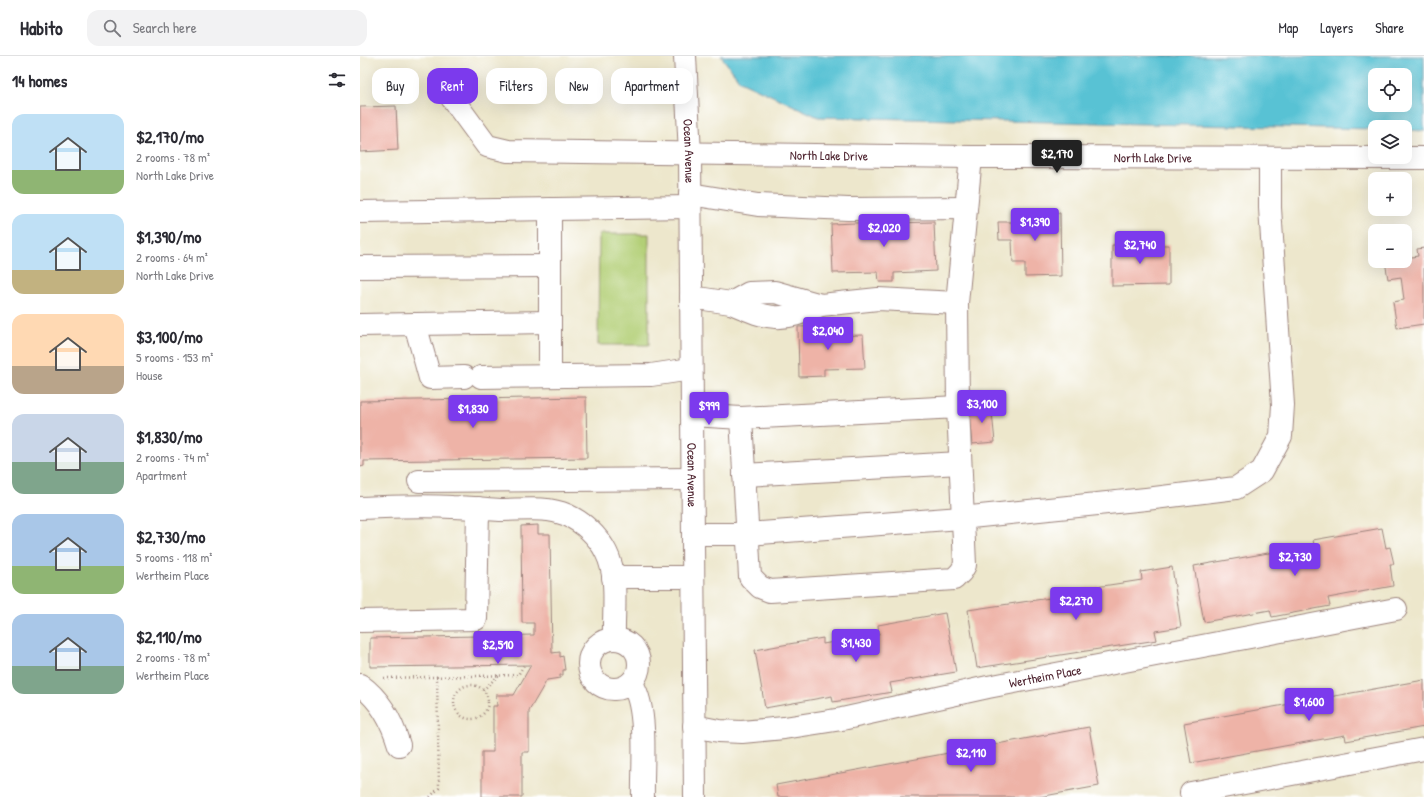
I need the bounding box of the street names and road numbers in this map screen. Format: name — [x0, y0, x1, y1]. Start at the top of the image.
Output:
street label: Ocean Avenue — [679, 118, 699, 183]
street label: North Lake Drive — [790, 146, 868, 165]
street label: North Lake Drive — [1114, 148, 1192, 166]
street label: Ocean Avenue — [683, 443, 702, 507]
street label: Wertheim Place — [1007, 660, 1083, 692]

